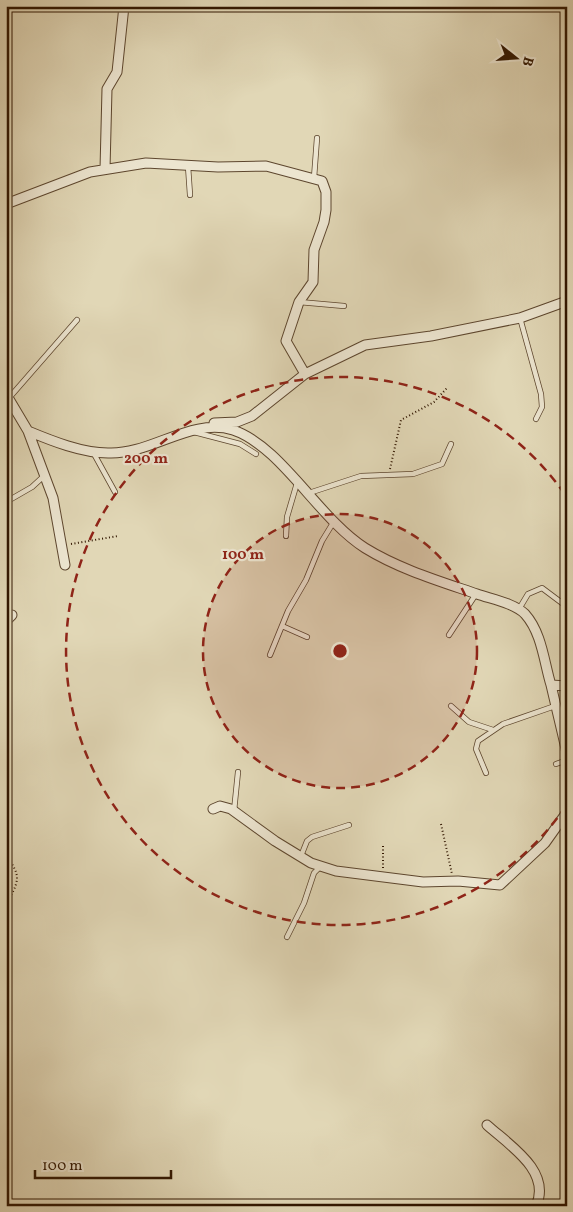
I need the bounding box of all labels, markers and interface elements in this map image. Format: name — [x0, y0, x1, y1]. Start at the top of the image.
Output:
north arrow — [490, 32, 540, 82]
text: B — [517, 54, 537, 69]
text: 200 m — [124, 449, 168, 470]
text: 100 m — [222, 545, 265, 566]
centre of rings — [331, 642, 349, 660]
scale bar — [35, 1147, 171, 1179]
text: 100 m — [42, 1156, 82, 1177]

